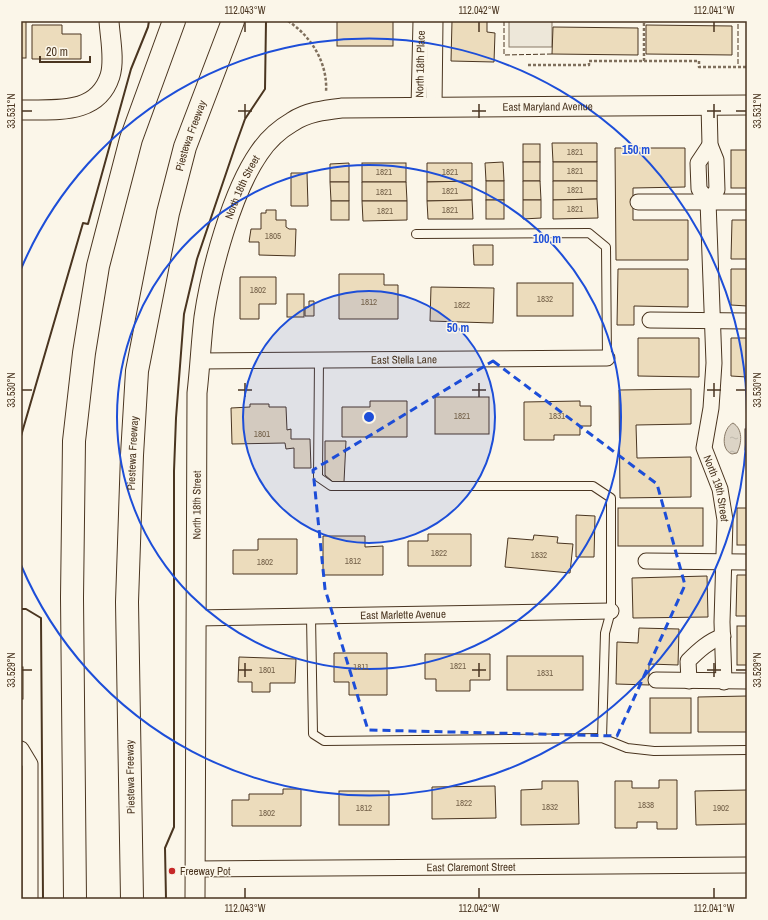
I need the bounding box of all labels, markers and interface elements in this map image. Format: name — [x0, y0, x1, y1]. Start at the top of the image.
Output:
text: 112.043°W — [225, 4, 266, 17]
text: 112.042°W — [459, 4, 500, 17]
text: 112.041°W — [694, 4, 735, 17]
street label: North 18th Place — [412, 30, 428, 98]
scale bar — [40, 38, 90, 64]
text: 20 m — [46, 44, 68, 60]
text: 33.531°N — [5, 93, 18, 129]
text: 33.531°N — [751, 93, 764, 129]
street label: Piestewa Freeway — [172, 98, 209, 173]
street label: East Maryland Avenue — [502, 99, 593, 114]
text: 150 m — [622, 142, 650, 158]
house number: 1821 — [567, 146, 583, 158]
street label: North 18th Street — [222, 152, 263, 221]
house number: 1821 — [567, 165, 583, 177]
house number: 1821 — [376, 166, 392, 178]
house number: 1821 — [442, 166, 458, 178]
house number: 1821 — [567, 184, 583, 196]
house number: 1821 — [442, 185, 458, 197]
house number: 1821 — [376, 186, 392, 198]
house number: 1821 — [567, 203, 583, 215]
house number: 1821 — [442, 204, 458, 216]
house number: 1821 — [377, 205, 393, 217]
house number: 1805 — [265, 230, 281, 242]
text: 100 m — [533, 231, 561, 247]
house number: 1802 — [250, 284, 266, 296]
house number: 1832 — [537, 293, 553, 305]
house number: 1812 — [361, 296, 377, 308]
house number: 1822 — [454, 299, 470, 311]
text: 50 m — [447, 320, 469, 336]
street label: East Stella Lane — [371, 352, 437, 367]
text: 33.530°N — [5, 372, 18, 408]
text: 33.530°N — [751, 372, 764, 408]
centre of rings — [362, 410, 376, 424]
house number: 1821 — [454, 410, 470, 422]
house number: 1831 — [549, 410, 565, 422]
street label: Piestewa Freeway — [124, 415, 141, 491]
house number: 1801 — [254, 428, 270, 440]
street label: North 19th Street — [700, 453, 732, 522]
street label: North 18th Street — [189, 470, 204, 539]
house number: 1822 — [431, 547, 447, 559]
house number: 1832 — [531, 549, 547, 561]
house number: 1812 — [345, 555, 361, 567]
house number: 1802 — [257, 556, 273, 568]
street label: East Marlette Avenue — [360, 607, 446, 622]
text: 33.529°N — [5, 652, 18, 688]
text: 33.529°N — [751, 652, 764, 688]
house number: 1821 — [450, 660, 466, 672]
house number: 1811 — [353, 661, 369, 673]
house number: 1801 — [259, 664, 275, 676]
house number: 1831 — [537, 667, 553, 679]
street label: Piestewa Freeway — [122, 739, 138, 814]
house number: 1822 — [456, 797, 472, 809]
house number: 1838 — [638, 799, 654, 811]
house number: 1832 — [542, 801, 558, 813]
house number: 1812 — [356, 802, 372, 814]
house number: 1902 — [713, 802, 729, 814]
house number: 1802 — [259, 807, 275, 819]
street label: East Claremont Street — [426, 860, 516, 874]
place label: Freeway Pot — [180, 864, 231, 878]
marker: Freeway Pot — [167, 866, 177, 876]
text: 112.043°W — [225, 902, 266, 915]
text: 112.042°W — [459, 902, 500, 915]
text: 112.041°W — [694, 902, 735, 915]

